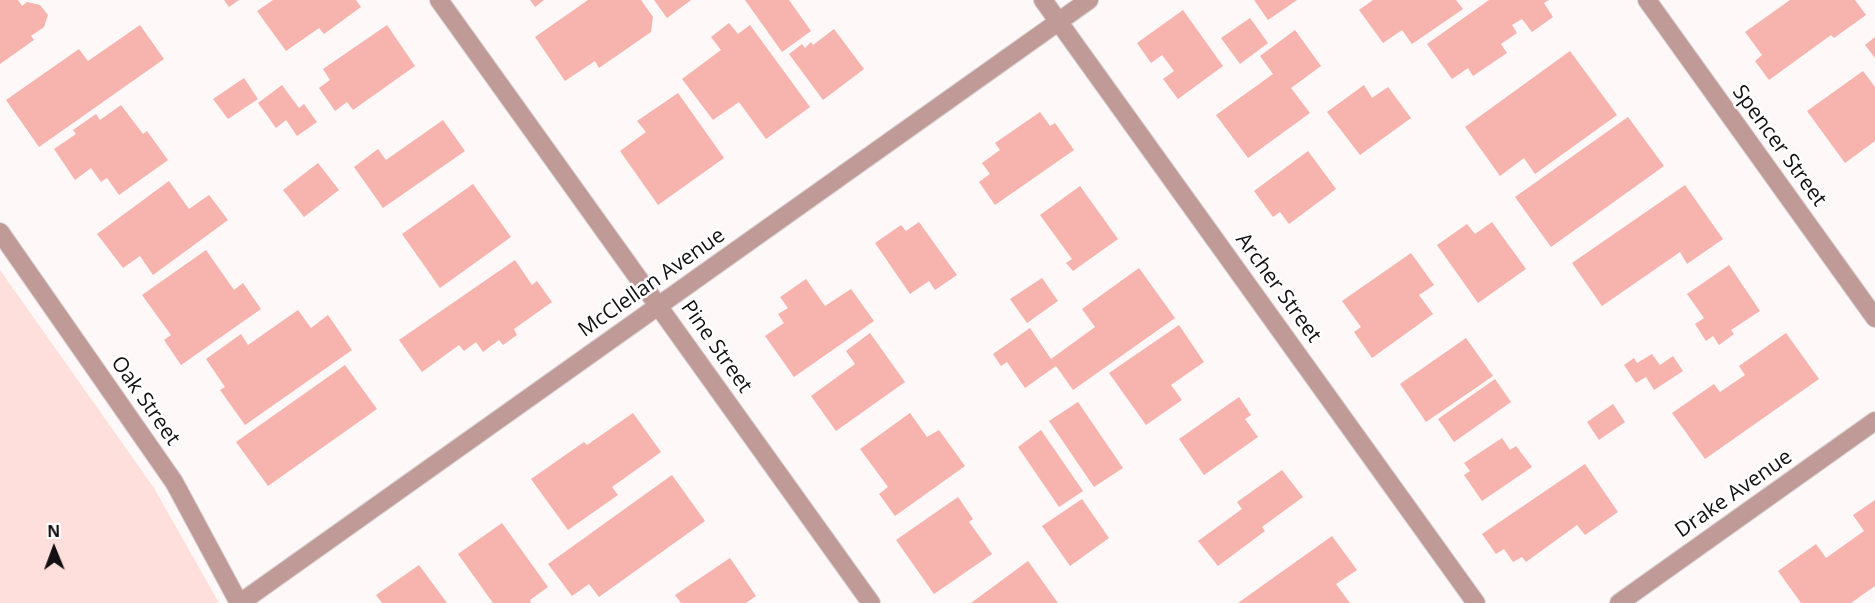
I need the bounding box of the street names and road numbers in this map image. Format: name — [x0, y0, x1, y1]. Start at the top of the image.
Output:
street label: Spencer Street — [1727, 81, 1831, 211]
street label: McClellan Avenue — [574, 223, 730, 343]
street label: Archer Street — [1230, 228, 1326, 348]
street label: Pine Street — [675, 296, 757, 398]
street label: Oak Street — [105, 352, 185, 450]
street label: Drake Avenue — [1671, 444, 1797, 544]

